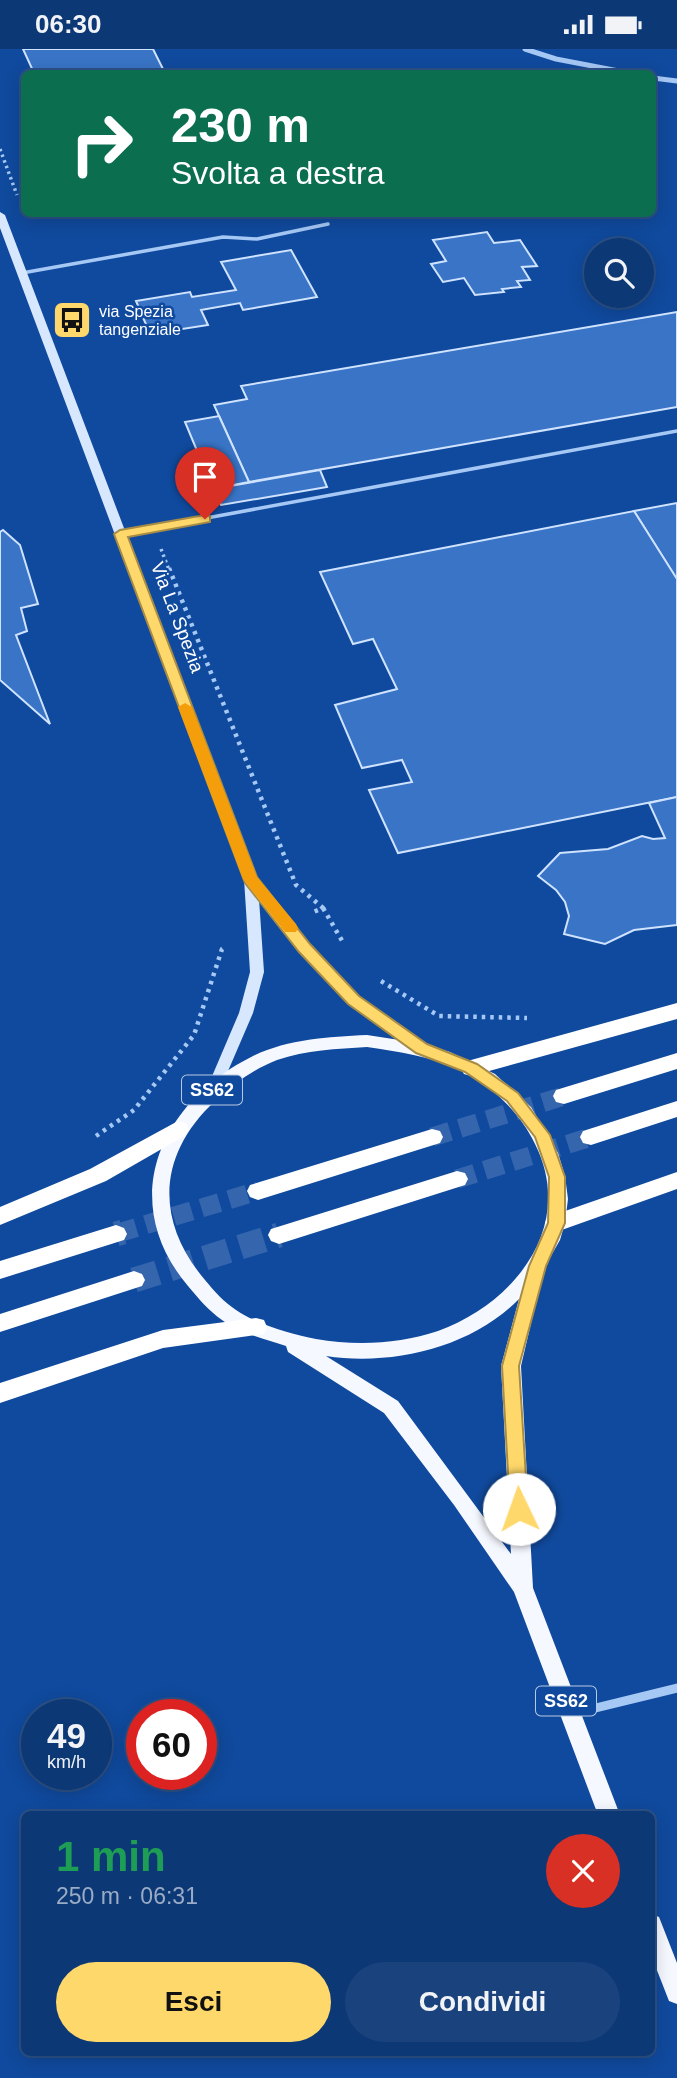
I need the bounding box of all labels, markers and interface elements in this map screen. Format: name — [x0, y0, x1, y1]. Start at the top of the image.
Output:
text: 06:30 — [35, 9, 102, 39]
icon: right — [56, 98, 147, 189]
text: 230 m — [171, 98, 310, 152]
text: Svolta a destra — [171, 155, 384, 191]
map controls — [584, 238, 654, 308]
button: search — [584, 238, 654, 308]
bus stop icon: via Spezia tangenziale — [51, 299, 93, 341]
place label: via Spezia tangenziale — [99, 303, 181, 338]
pin — [175, 447, 235, 519]
icon: arrive — [186, 458, 224, 496]
street label: Via La Spezia — [147, 559, 208, 676]
road number: SS62 — [182, 1075, 242, 1105]
position arrow — [482, 1472, 556, 1546]
road number: SS62 — [536, 1687, 596, 1715]
speed limit sign: 60 — [126, 1699, 217, 1790]
text: 49 — [47, 1716, 86, 1755]
text: km/h — [47, 1752, 86, 1772]
text: 1 min — [56, 1833, 166, 1880]
button: close — [546, 1834, 620, 1908]
text: 250 m · 06:31 — [56, 1883, 198, 1909]
button: Esci — [56, 1962, 331, 2042]
button: Condividi — [345, 1962, 620, 2042]

